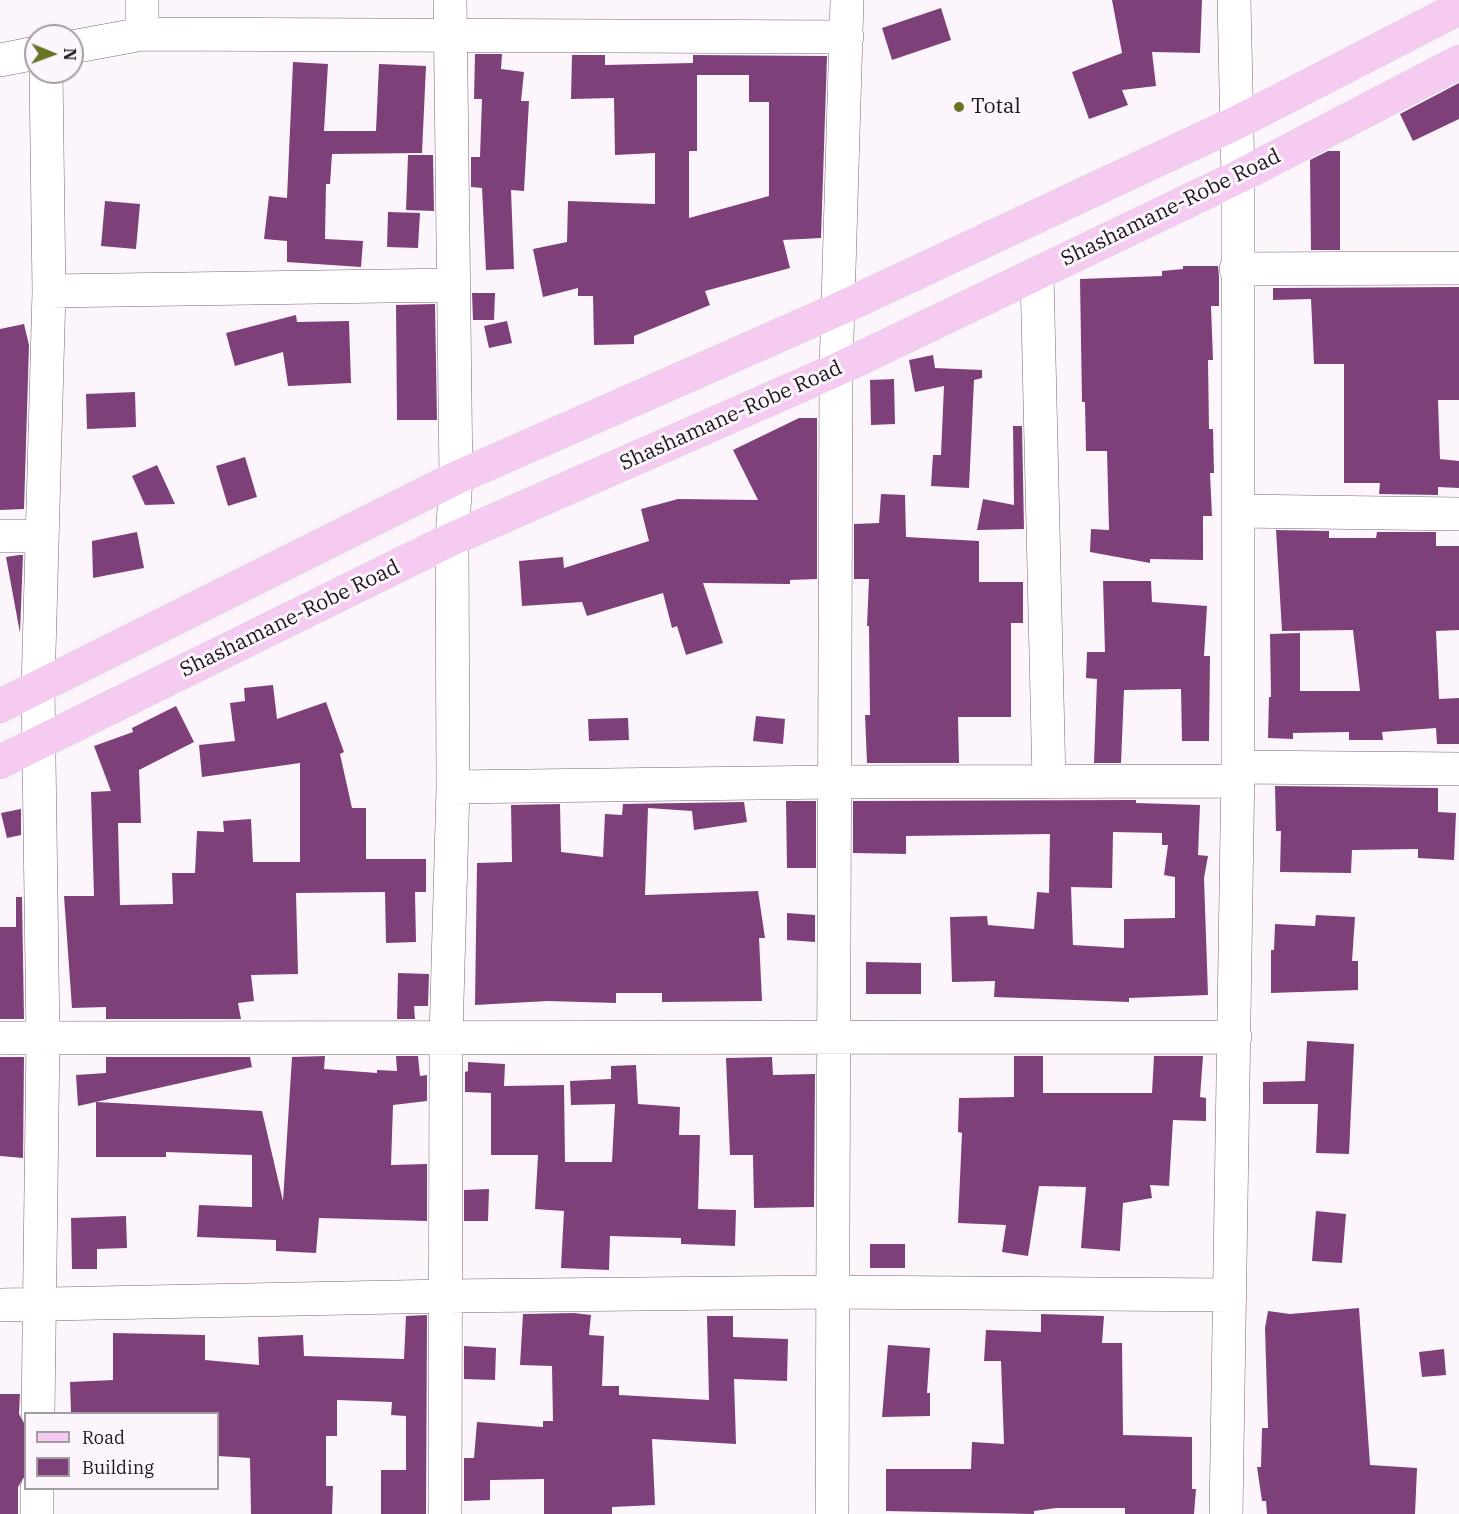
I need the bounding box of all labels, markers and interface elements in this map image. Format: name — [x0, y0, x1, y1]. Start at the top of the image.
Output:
north arrow — [24, 24, 84, 84]
text: N — [60, 48, 80, 61]
place label: Total — [971, 94, 1021, 120]
marker: Total — [952, 100, 966, 114]
street label: Shashamane-Robe Road — [1057, 144, 1285, 272]
street label: Shashamane-Robe Road — [616, 355, 846, 477]
street label: Shashamane-Robe Road — [176, 555, 404, 683]
legend — [24, 1412, 219, 1490]
text: Road — [82, 1426, 125, 1449]
text: Building — [82, 1456, 154, 1479]

